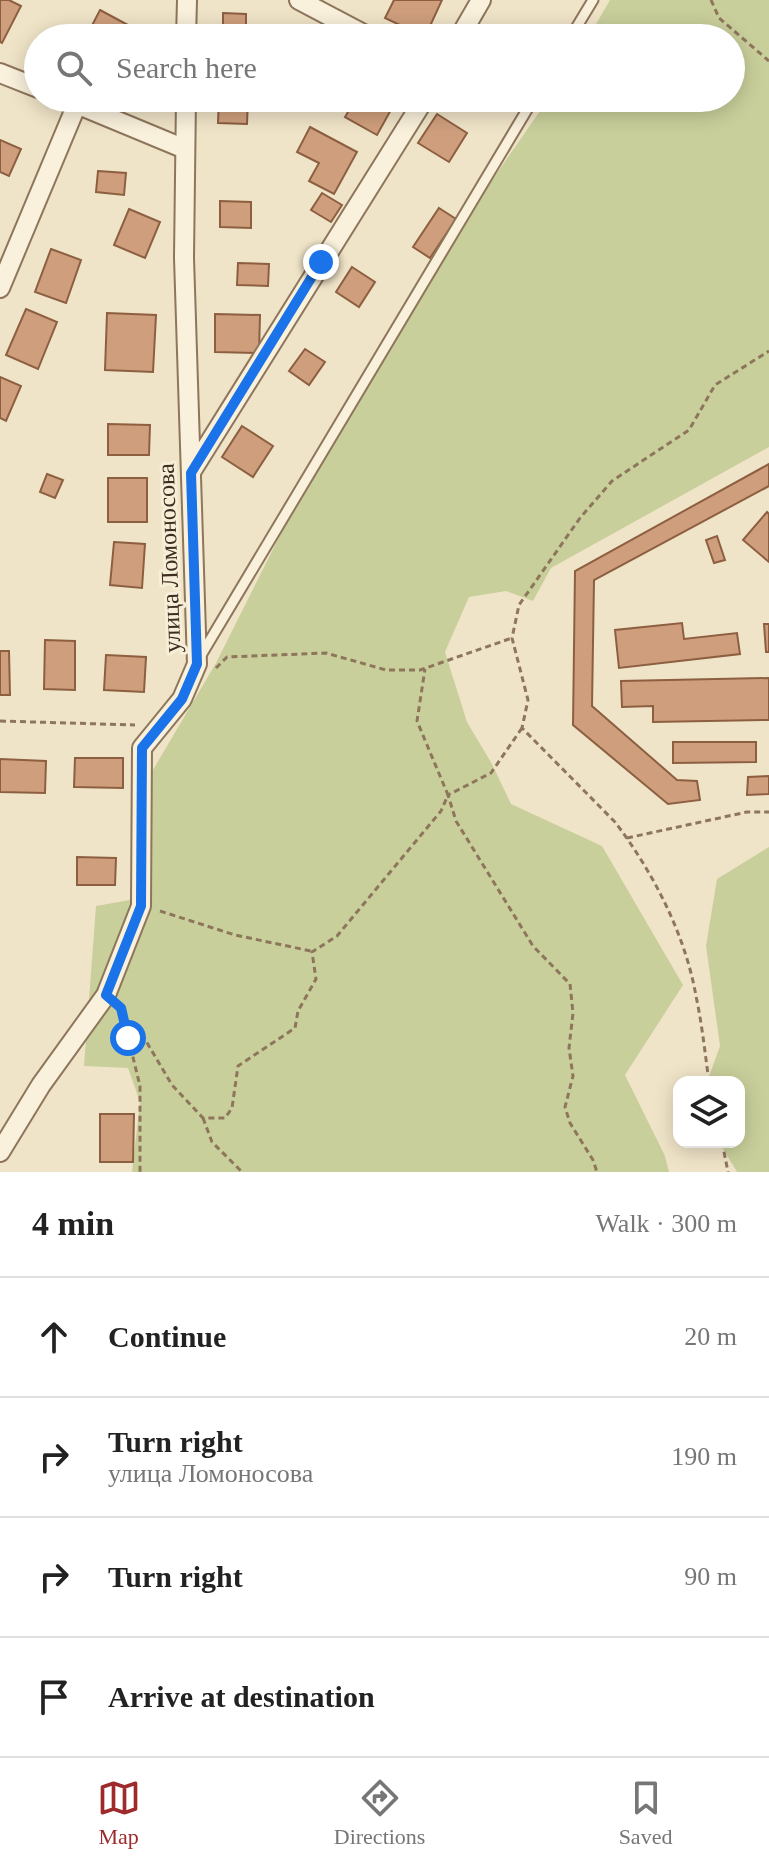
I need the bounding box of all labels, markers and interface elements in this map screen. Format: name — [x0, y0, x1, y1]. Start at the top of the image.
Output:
search box — [24, 24, 745, 112]
icon: search — [52, 46, 96, 90]
text: Search here — [116, 51, 257, 84]
route end — [303, 244, 339, 280]
street label: улица Ломоносова — [153, 463, 185, 653]
route start — [110, 1020, 146, 1056]
map controls — [673, 1076, 745, 1148]
button: layers — [673, 1076, 745, 1148]
text: 4 min — [32, 1205, 114, 1242]
text: Walk · 300 m — [595, 1209, 737, 1238]
icon: ahead — [32, 1315, 76, 1359]
text: Continue — [108, 1320, 226, 1353]
text: 20 m — [684, 1322, 737, 1351]
text: Turn right — [108, 1425, 243, 1458]
icon: right — [32, 1435, 76, 1479]
text: 190 m — [671, 1442, 737, 1471]
text: улица Ломоносова — [108, 1459, 313, 1488]
icon: right — [32, 1555, 76, 1599]
text: Turn right — [108, 1560, 243, 1593]
text: 90 m — [684, 1562, 737, 1591]
icon: arrive — [32, 1675, 76, 1719]
text: Arrive at destination — [108, 1680, 375, 1713]
tab: Map — [97, 1776, 141, 1850]
tab: Directions — [334, 1776, 425, 1850]
tab: Saved — [619, 1776, 672, 1850]

